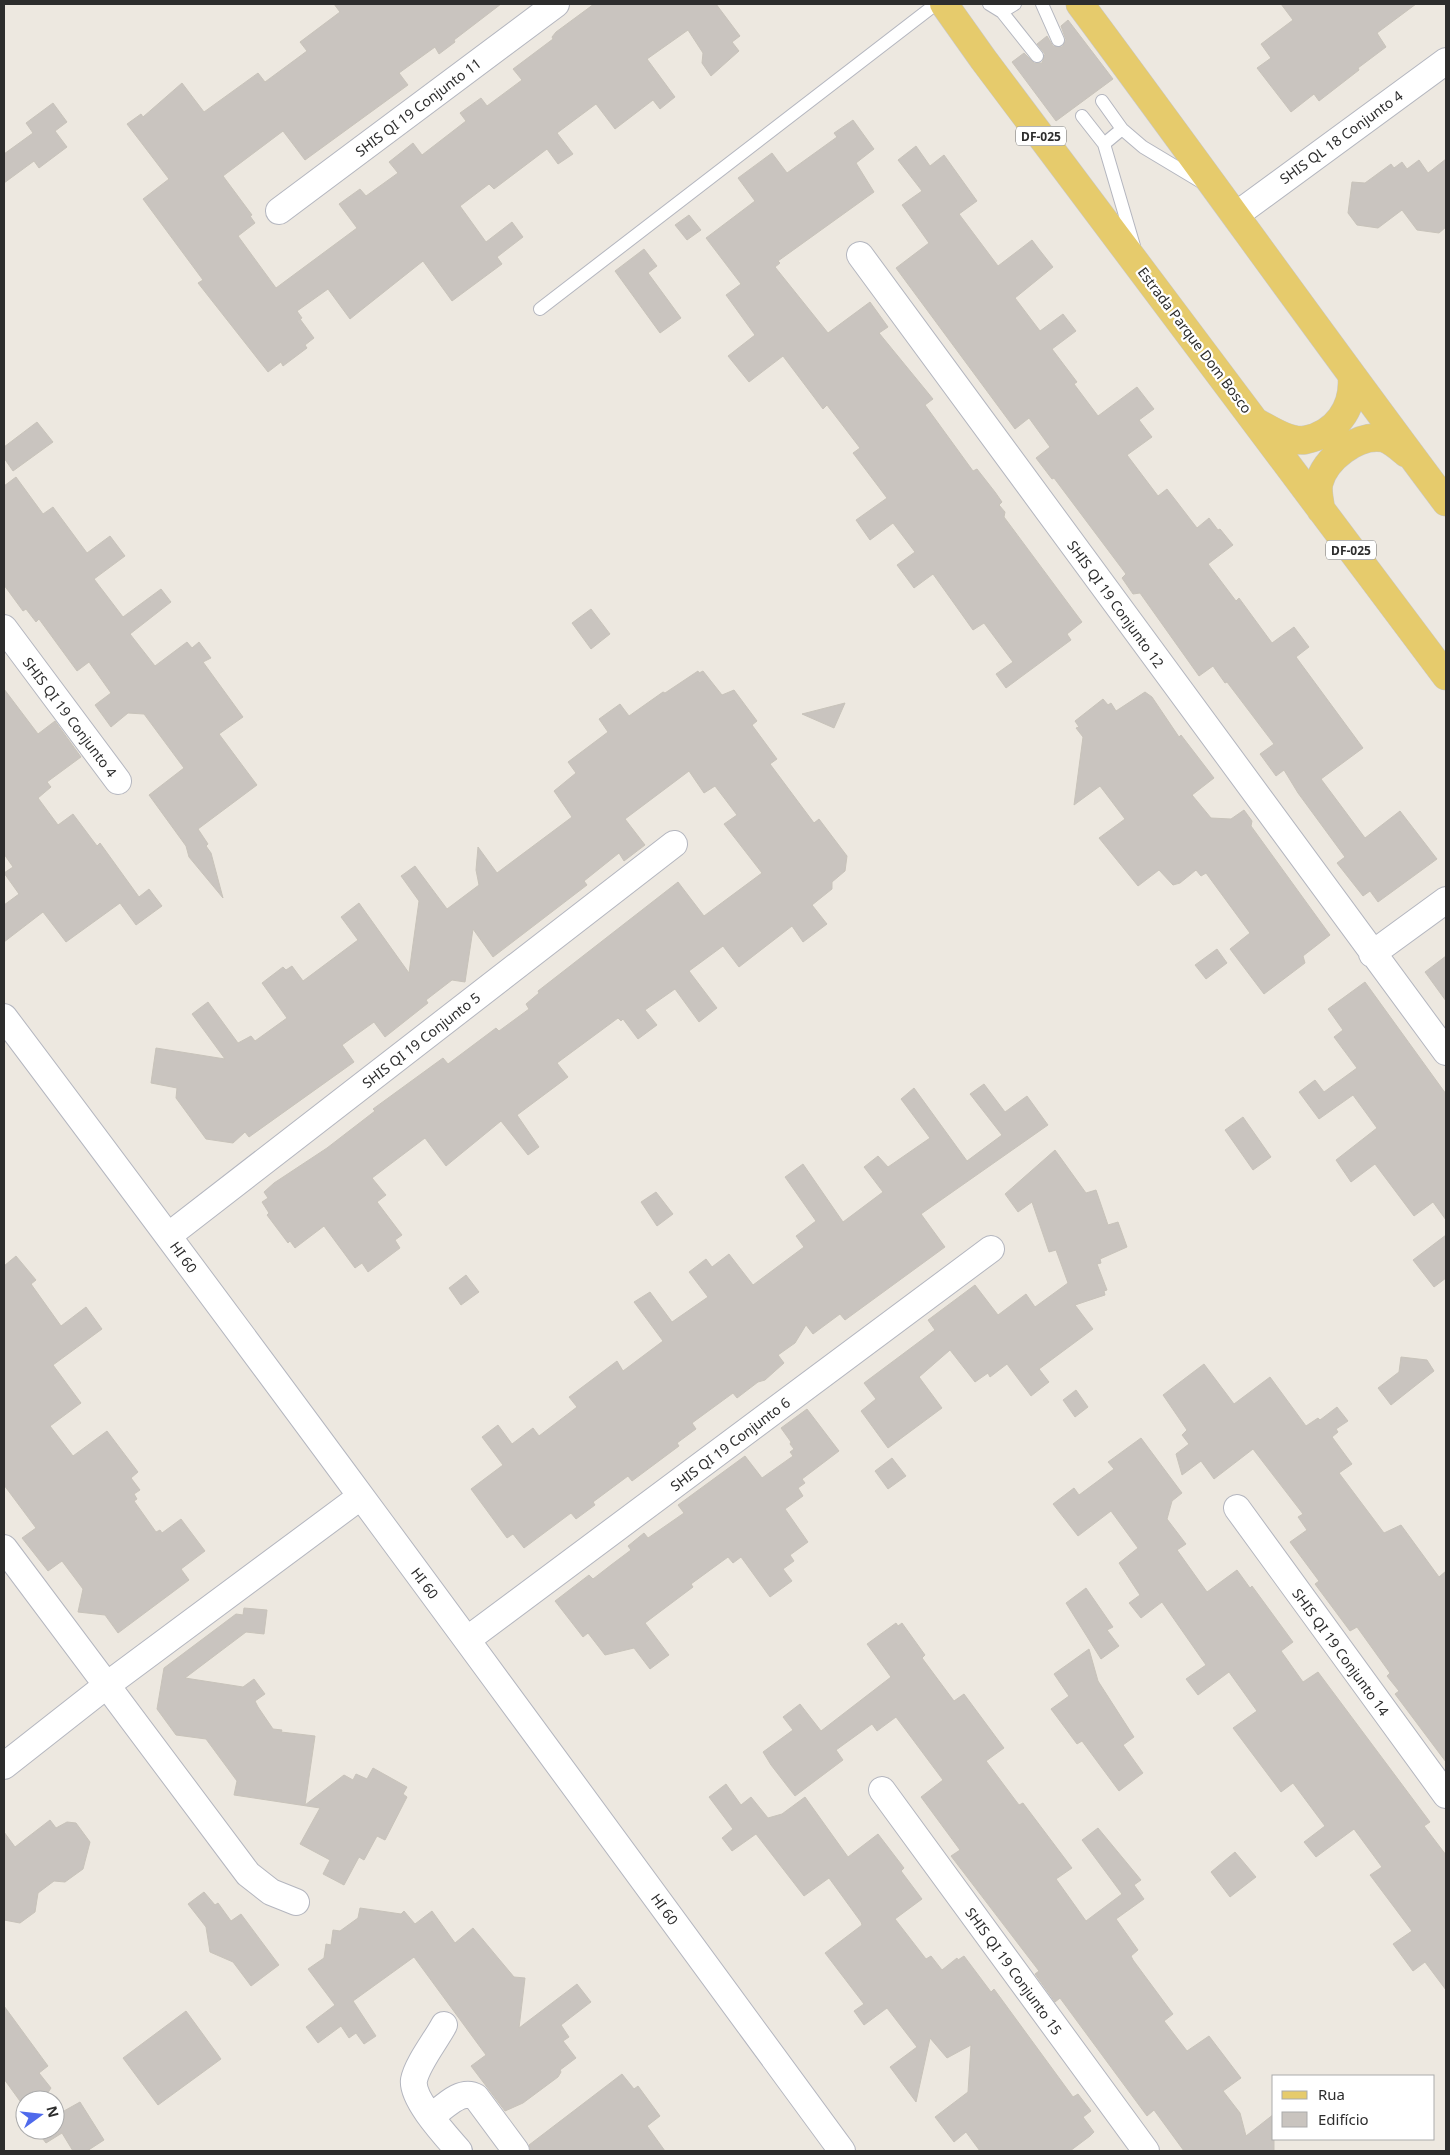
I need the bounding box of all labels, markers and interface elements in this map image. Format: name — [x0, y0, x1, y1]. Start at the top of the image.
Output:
street label: SHIS QI 19 Conjunto 11 — [351, 53, 485, 161]
street label: SHIS QL 18 Conjunto 4 — [1276, 86, 1406, 188]
road number: DF-025 — [1016, 126, 1066, 146]
street label: Estrada Parque Dom Bosco — [1134, 263, 1256, 417]
street label: SHIS QI 19 Conjunto 12 — [1063, 536, 1169, 672]
road number: DF-025 — [1326, 540, 1376, 560]
street label: SHIS QI 19 Conjunto 4 — [19, 653, 121, 781]
street label: SHIS QI 19 Conjunto 5 — [358, 988, 484, 1092]
street label: HI 60 — [166, 1237, 202, 1277]
street label: SHIS QI 19 Conjunto 6 — [666, 1393, 794, 1495]
street label: HI 60 — [407, 1563, 443, 1603]
street label: SHIS QI 19 Conjunto 14 — [1288, 1584, 1394, 1720]
street label: HI 60 — [647, 1889, 683, 1929]
street label: SHIS QI 19 Conjunto 15 — [961, 1903, 1067, 2039]
legend — [1272, 2075, 1435, 2140]
text: Rua — [1318, 2084, 1345, 2104]
north arrow — [15, 2090, 65, 2140]
text: N — [42, 2104, 64, 2119]
text: Edifício — [1318, 2109, 1369, 2129]

